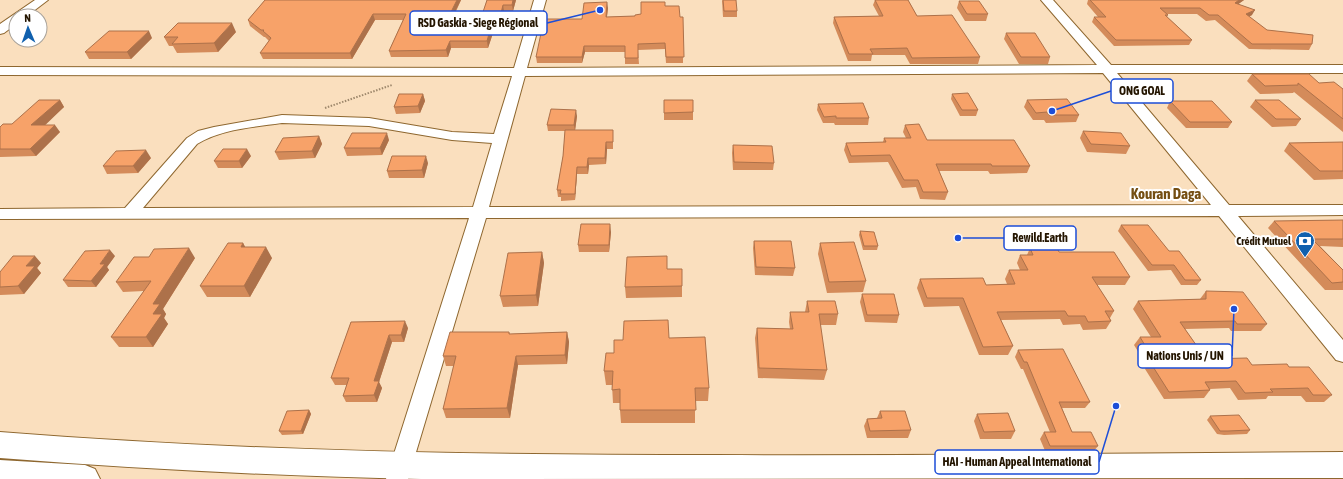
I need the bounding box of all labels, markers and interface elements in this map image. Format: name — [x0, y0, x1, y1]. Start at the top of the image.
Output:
north arrow — [8, 8, 48, 48]
callout: RSD Gaskia - Siege Régional — [410, 11, 547, 35]
text: N — [24, 12, 31, 24]
text: RSD Gaskia - Siege Régional — [418, 16, 539, 30]
callout: ONG GOAL — [1111, 79, 1173, 103]
text: ONG GOAL — [1119, 84, 1165, 98]
district label: Kouran Daga — [1131, 185, 1201, 202]
callout: Rewild.Earth — [1004, 226, 1076, 250]
bank icon: Crédit Mutuel — [1294, 230, 1316, 258]
text: Rewild.Earth — [1012, 231, 1068, 245]
place label: Crédit Mutuel — [1236, 235, 1292, 247]
callout: Nations Unis / UN — [1138, 344, 1232, 368]
text: Nations Unis / UN — [1146, 349, 1224, 363]
callout: HAI - Human Appeal International — [935, 450, 1099, 474]
text: HAI - Human Appeal International — [943, 455, 1092, 469]

